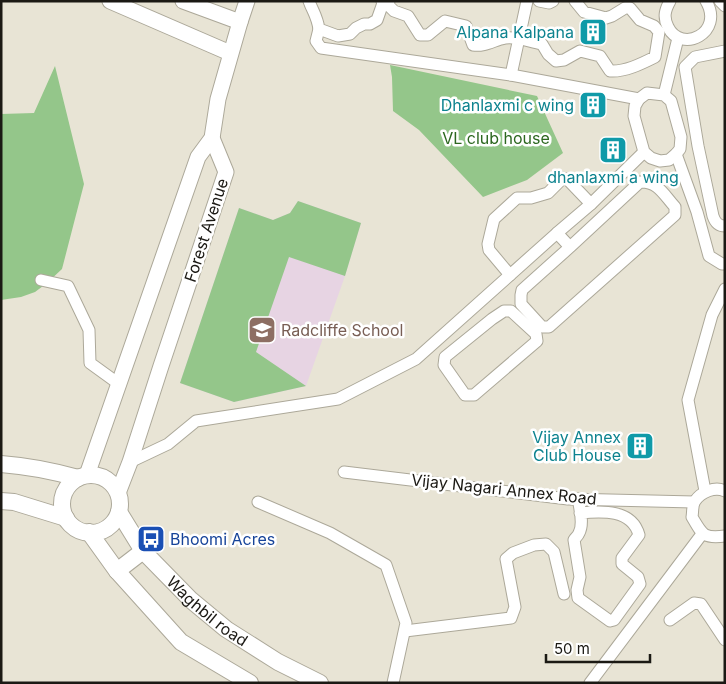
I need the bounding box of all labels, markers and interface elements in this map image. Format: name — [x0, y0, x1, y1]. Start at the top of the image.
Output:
building icon: Alpana Kalpana — [578, 17, 608, 47]
place label: Alpana Kalpana — [456, 22, 574, 42]
building icon: Dhanlaxmi c wing — [578, 90, 608, 120]
place label: Dhanlaxmi c wing — [441, 95, 574, 115]
park label: VL club house — [442, 128, 550, 148]
building icon: dhanlaxmi a wing — [598, 135, 628, 165]
place label: dhanlaxmi a wing — [547, 167, 679, 187]
street label: Forest Avenue — [180, 176, 232, 284]
school or university icon: Radcliffe School — [247, 315, 277, 345]
place label: Radcliffe School — [281, 320, 403, 340]
place label: Vijay Annex Club House — [532, 427, 621, 465]
building icon: Vijay Annex Club House — [625, 431, 655, 461]
street label: Vijay Nagari Annex Road — [410, 469, 598, 509]
bus stop icon: Bhoomi Acres — [136, 524, 166, 554]
place label: Bhoomi Acres — [170, 529, 275, 549]
street label: Waghbil road — [163, 571, 252, 650]
scale bar — [546, 632, 650, 664]
text: 50 m — [554, 639, 590, 658]

